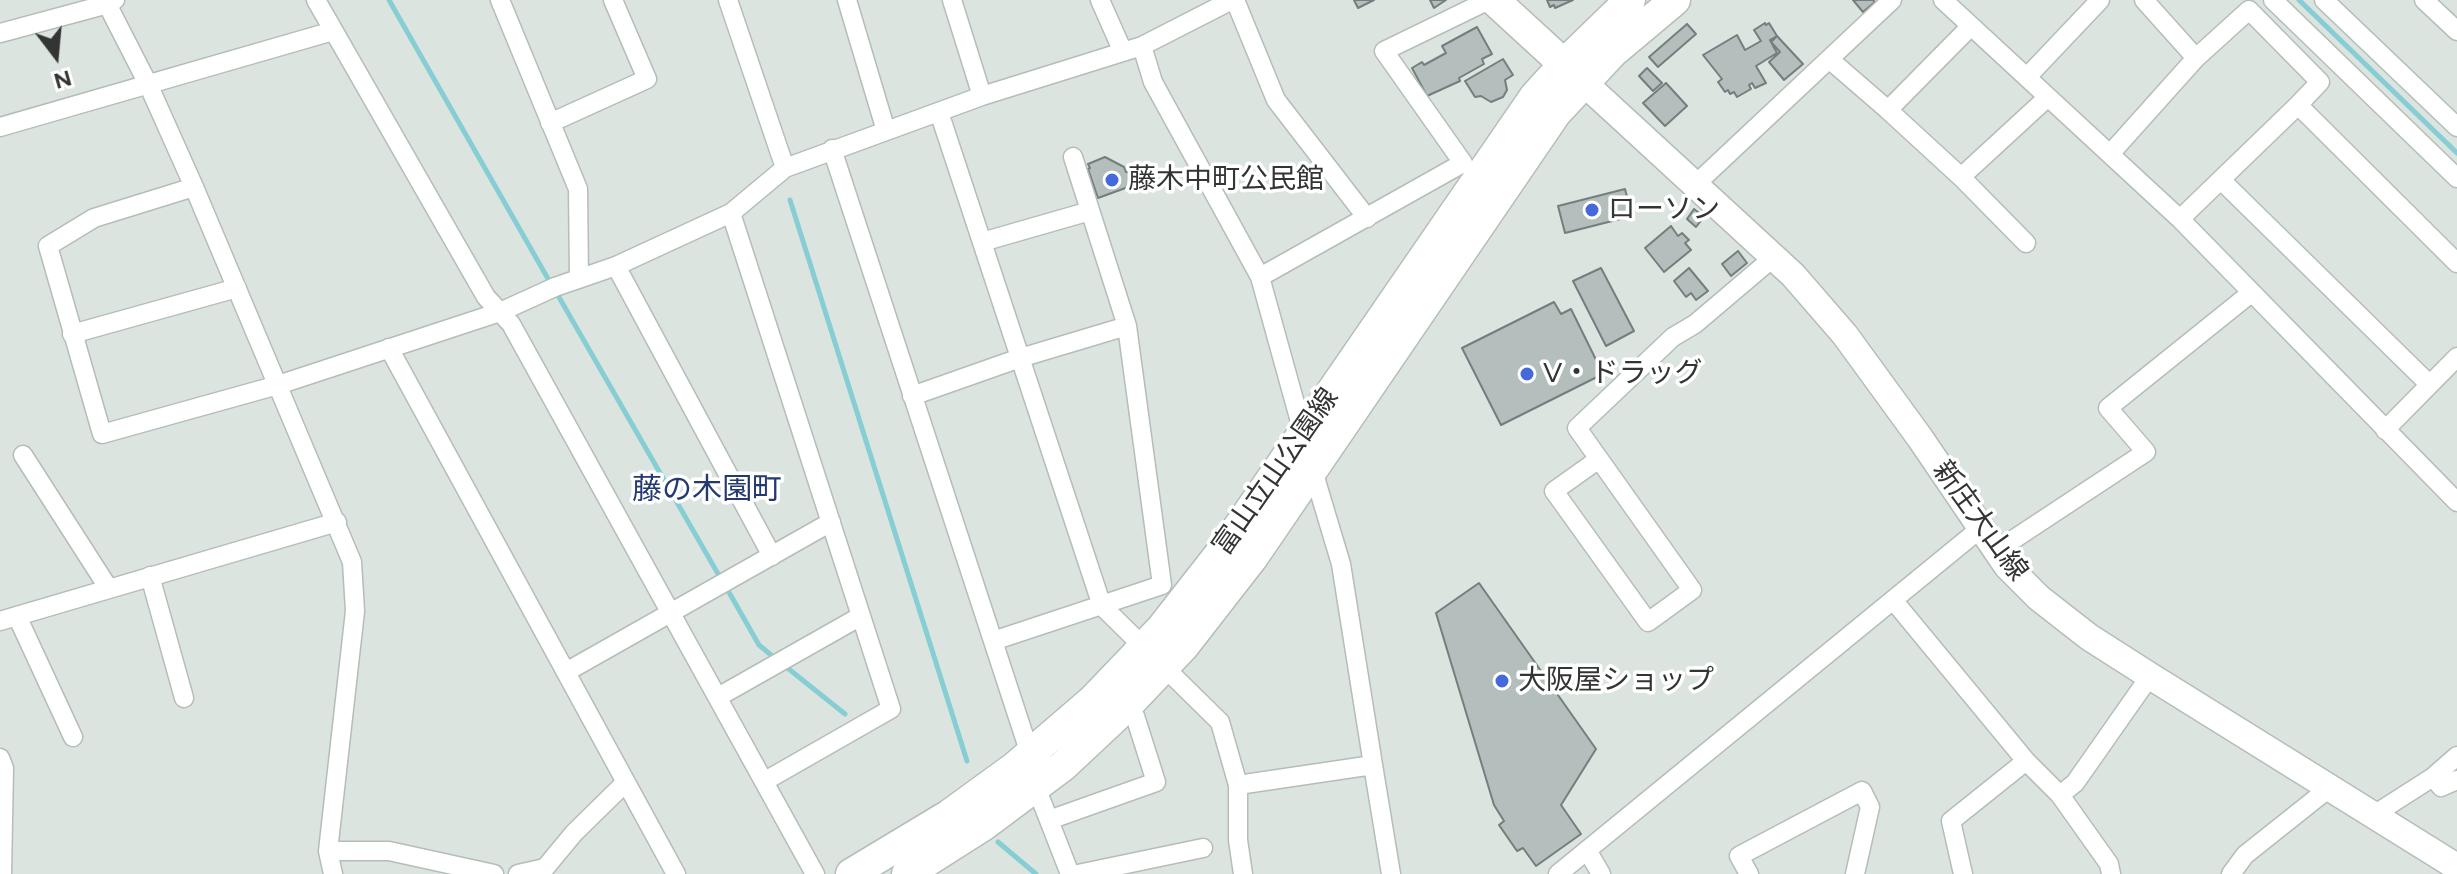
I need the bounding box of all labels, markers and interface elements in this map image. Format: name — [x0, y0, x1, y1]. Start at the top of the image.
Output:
north arrow — [16, 16, 96, 96]
text: N — [51, 64, 75, 95]
place label: 藤木中町公民館 — [1128, 163, 1324, 197]
marker: 藤木中町公民館 — [1103, 171, 1121, 189]
place label: ローソン — [1608, 193, 1720, 227]
marker: ローソン — [1583, 201, 1601, 219]
place label: V・ドラッグ — [1543, 357, 1702, 391]
marker: V・ドラッグ — [1518, 365, 1536, 383]
street label: 富山立山公園線 — [1206, 382, 1346, 562]
street label: 新庄大山線 — [1925, 454, 2035, 588]
district label: 藤の木園町 — [632, 472, 782, 508]
place label: 大阪屋ショップ — [1518, 664, 1714, 698]
marker: 大阪屋ショップ — [1493, 672, 1511, 690]

